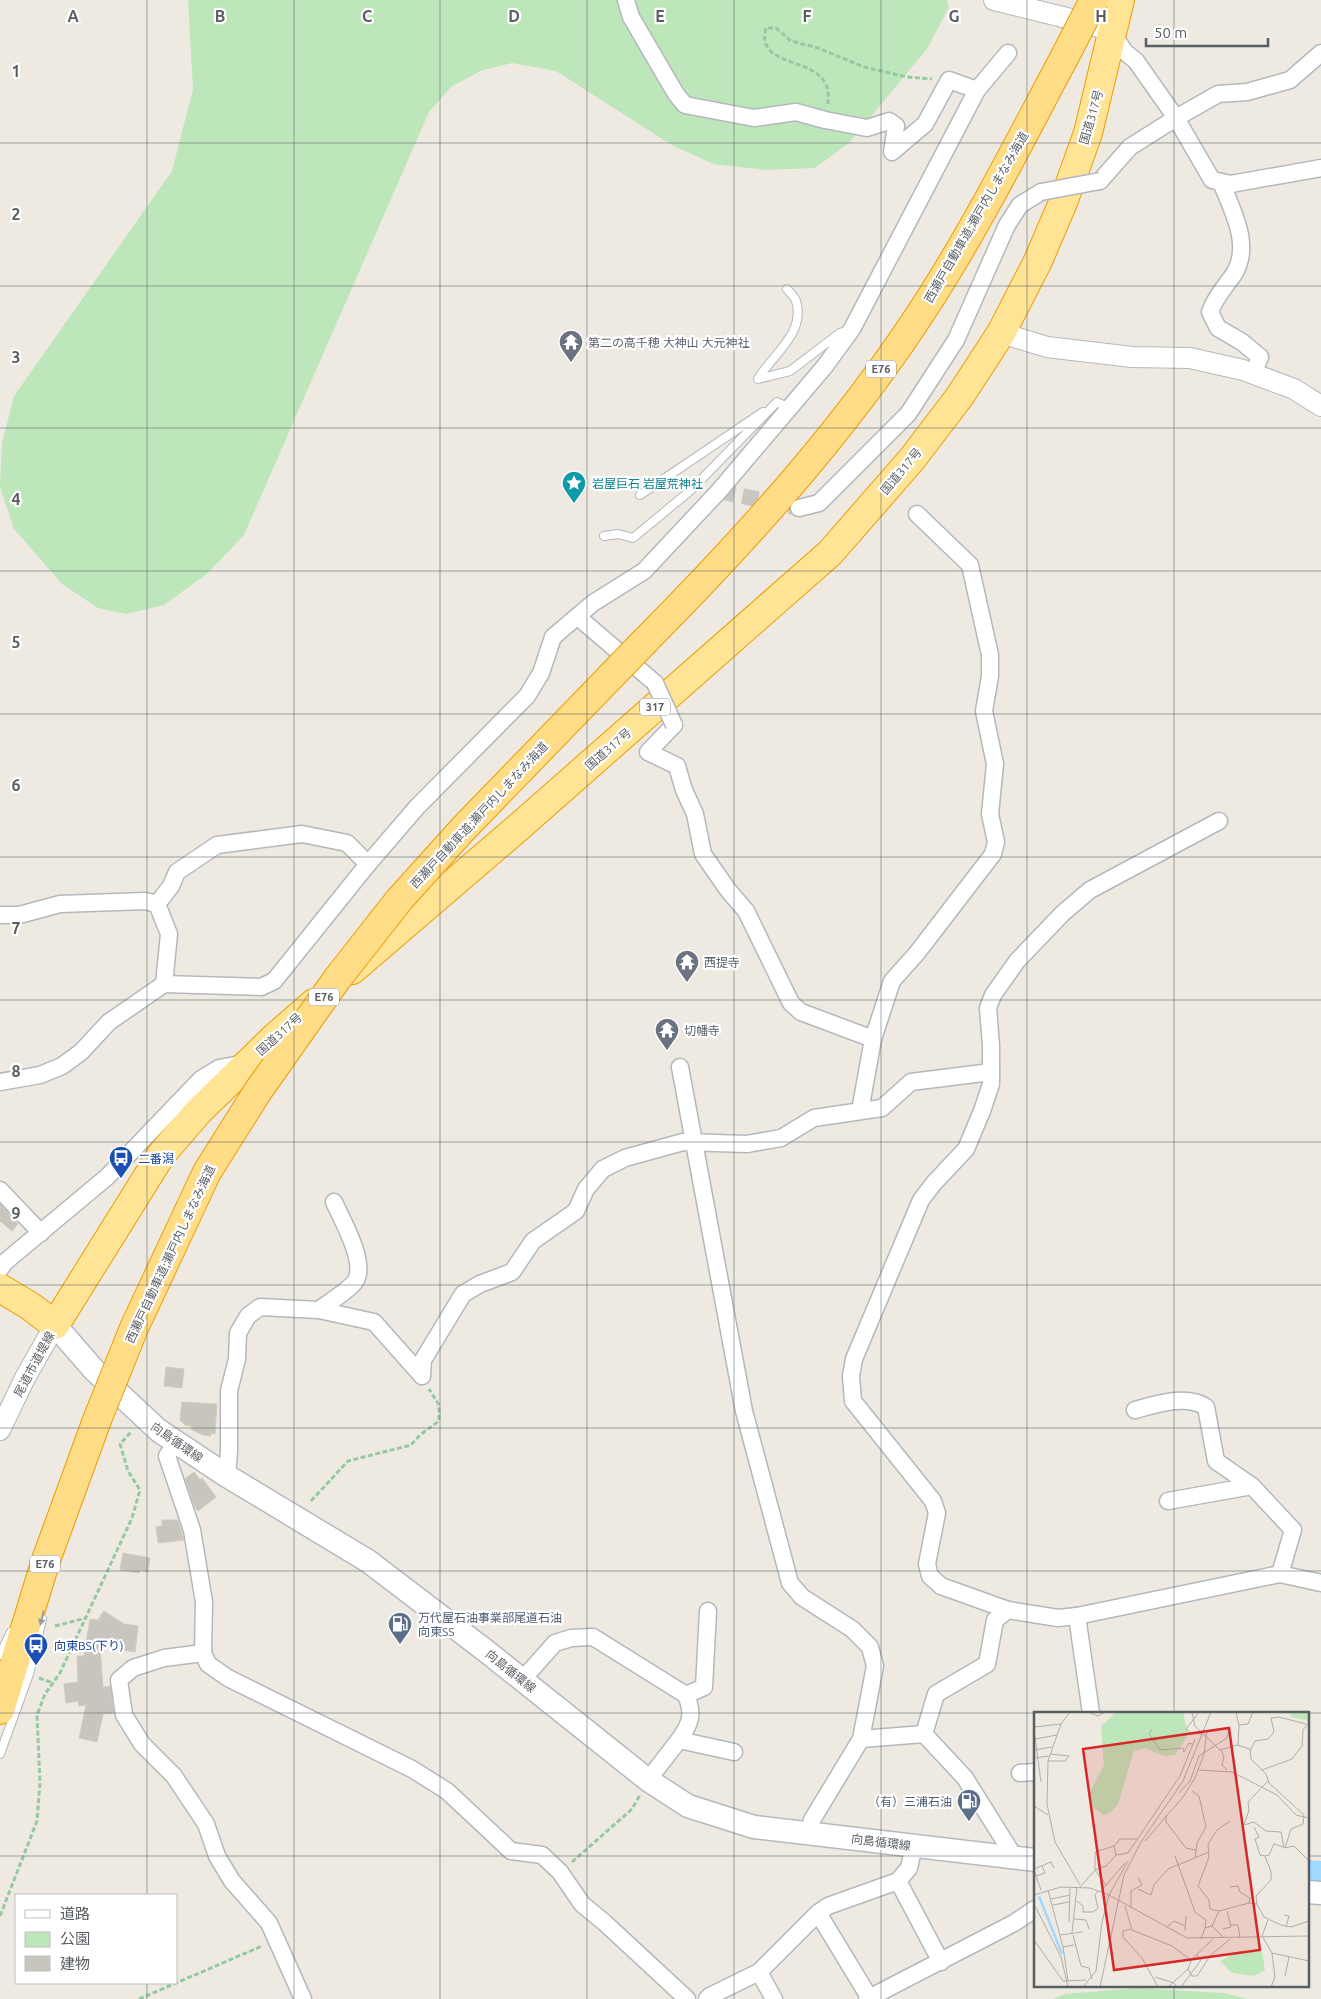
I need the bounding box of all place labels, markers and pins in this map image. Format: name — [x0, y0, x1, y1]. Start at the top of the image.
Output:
temple icon: 第二の高千穂 大神山 大元神社 — [558, 329, 584, 363]
place label: 第二の高千穂 大神山 大元神社 — [588, 336, 750, 349]
place icon: 岩屋巨石 岩屋荒神社 — [561, 470, 587, 504]
place label: 岩屋巨石 岩屋荒神社 — [592, 477, 703, 490]
temple icon: 西提寺 — [674, 949, 700, 983]
place label: 西提寺 — [704, 956, 740, 969]
temple icon: 切幡寺 — [654, 1017, 680, 1051]
place label: 切幡寺 — [684, 1024, 720, 1037]
bus stop icon: 二番潟 — [108, 1145, 134, 1179]
place label: 二番潟 — [138, 1152, 174, 1165]
fuel station icon: 万代屋石油事業部尾道石油 向東SS — [387, 1611, 413, 1645]
place label: 万代屋石油事業部尾道石油 向東SS — [418, 1611, 562, 1638]
bus stop icon: 向東BS(下り) — [23, 1632, 49, 1666]
place label: 向東BS(下り) — [54, 1639, 123, 1653]
fuel station icon: （有）三浦石油 — [956, 1788, 982, 1822]
place label: （有）三浦石油 — [868, 1795, 952, 1808]

